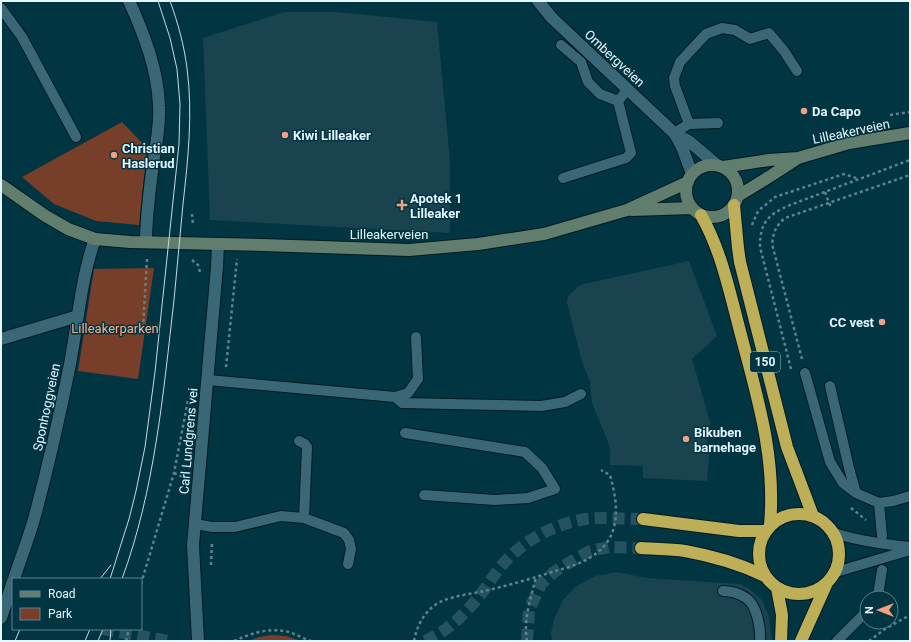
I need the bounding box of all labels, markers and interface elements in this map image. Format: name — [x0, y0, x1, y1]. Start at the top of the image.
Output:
street label: Ombergveien — [582, 27, 648, 90]
place label: Da Capo — [812, 104, 861, 119]
marker: Da Capo — [799, 106, 809, 116]
street label: Lilleakerveien — [811, 116, 891, 147]
place label: Kiwi Lilleaker — [293, 128, 371, 143]
marker: Kiwi Lilleaker — [280, 130, 290, 140]
place label: Christian Haslerud — [122, 141, 175, 171]
marker: Christian Haslerud — [109, 150, 119, 160]
place label: Apotek 1 Lilleaker — [410, 191, 462, 221]
marker: Apotek 1 Lilleaker — [397, 200, 407, 210]
street label: Lilleakerveien — [350, 227, 428, 242]
place label: CC vest — [829, 315, 875, 330]
marker: CC vest — [877, 317, 887, 327]
park label: Lilleakerparken — [71, 321, 159, 336]
road number: 150 — [750, 352, 780, 372]
street label: Sponhoggveien — [30, 362, 63, 452]
street label: Carl Lundgrens vei — [176, 387, 201, 495]
place label: Bikuben barnehage — [694, 425, 756, 455]
marker: Bikuben barnehage — [681, 434, 691, 444]
legend — [12, 578, 142, 630]
text: Road — [48, 587, 76, 601]
north arrow — [859, 590, 899, 630]
text: N — [863, 606, 876, 614]
text: Park — [48, 607, 73, 621]

